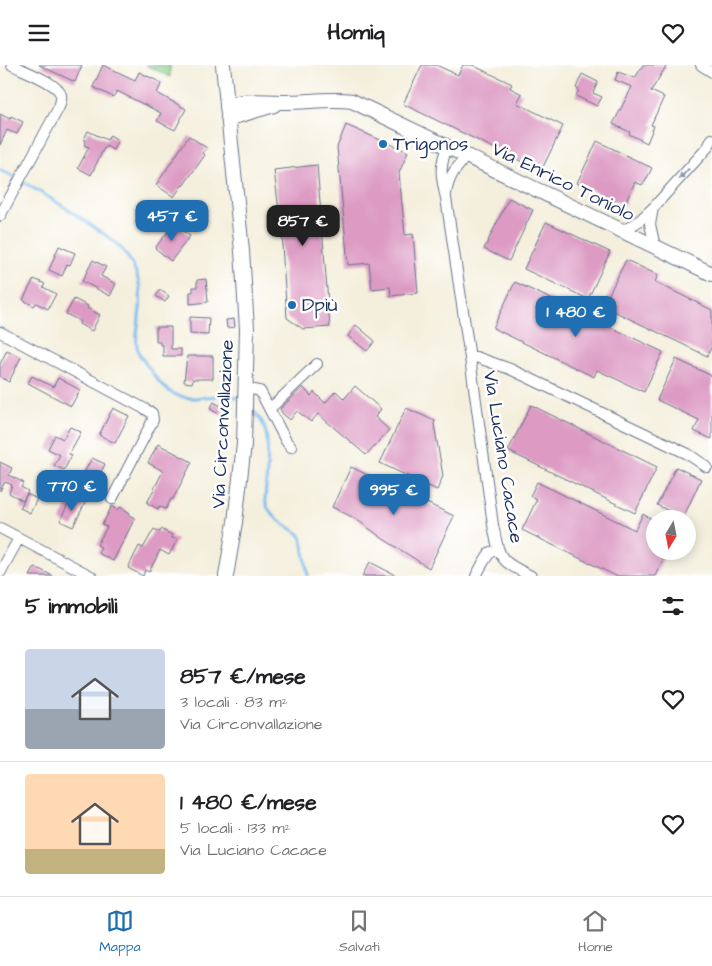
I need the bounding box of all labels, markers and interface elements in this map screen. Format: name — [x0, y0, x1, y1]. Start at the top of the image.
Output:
text: Homiq — [327, 17, 385, 48]
icon: menu — [25, 19, 53, 47]
icon: heart — [659, 19, 687, 47]
place label: Trigonos — [393, 131, 468, 159]
street label: Via Enrico Toniolo — [487, 136, 639, 228]
marker: Trigonos — [377, 138, 389, 150]
one-way arrow — [678, 168, 689, 181]
pin: 457 € — [137, 199, 207, 242]
text: 457 € — [146, 205, 198, 227]
pin: 857 € — [268, 205, 338, 247]
text: 857 € — [278, 210, 328, 232]
place label: Dpiù — [302, 292, 338, 319]
pin: 1 480 € — [530, 295, 622, 338]
marker: Dpiù — [286, 299, 298, 311]
text: 1 480 € — [547, 301, 605, 323]
street label: Via Circonvallazione — [205, 339, 241, 509]
street label: Via Luciano Cacace — [476, 369, 530, 545]
pin: 770 € — [37, 469, 107, 512]
pin: 995 € — [359, 473, 429, 516]
text: 770 € — [48, 475, 96, 497]
text: 995 € — [370, 479, 418, 501]
north arrow — [646, 510, 696, 560]
map controls — [646, 510, 696, 560]
text: 5 immobili — [25, 592, 117, 621]
icon: filters — [659, 592, 687, 620]
text: 857 €/mese — [180, 662, 306, 691]
icon: home — [65, 669, 125, 729]
icon: heart — [659, 685, 687, 713]
text: 3 locali · 83 m² — [180, 691, 288, 713]
text: Via Circonvallazione — [180, 713, 322, 735]
text: 1 480 €/mese — [180, 788, 317, 817]
icon: home — [65, 794, 125, 854]
icon: heart — [659, 810, 687, 838]
text: 5 locali · 133 m² — [180, 817, 291, 839]
text: Via Luciano Cacace — [180, 839, 327, 861]
tab: Mappa — [99, 907, 141, 957]
tab: Salvati — [339, 907, 380, 957]
tab: Home — [578, 907, 613, 957]

